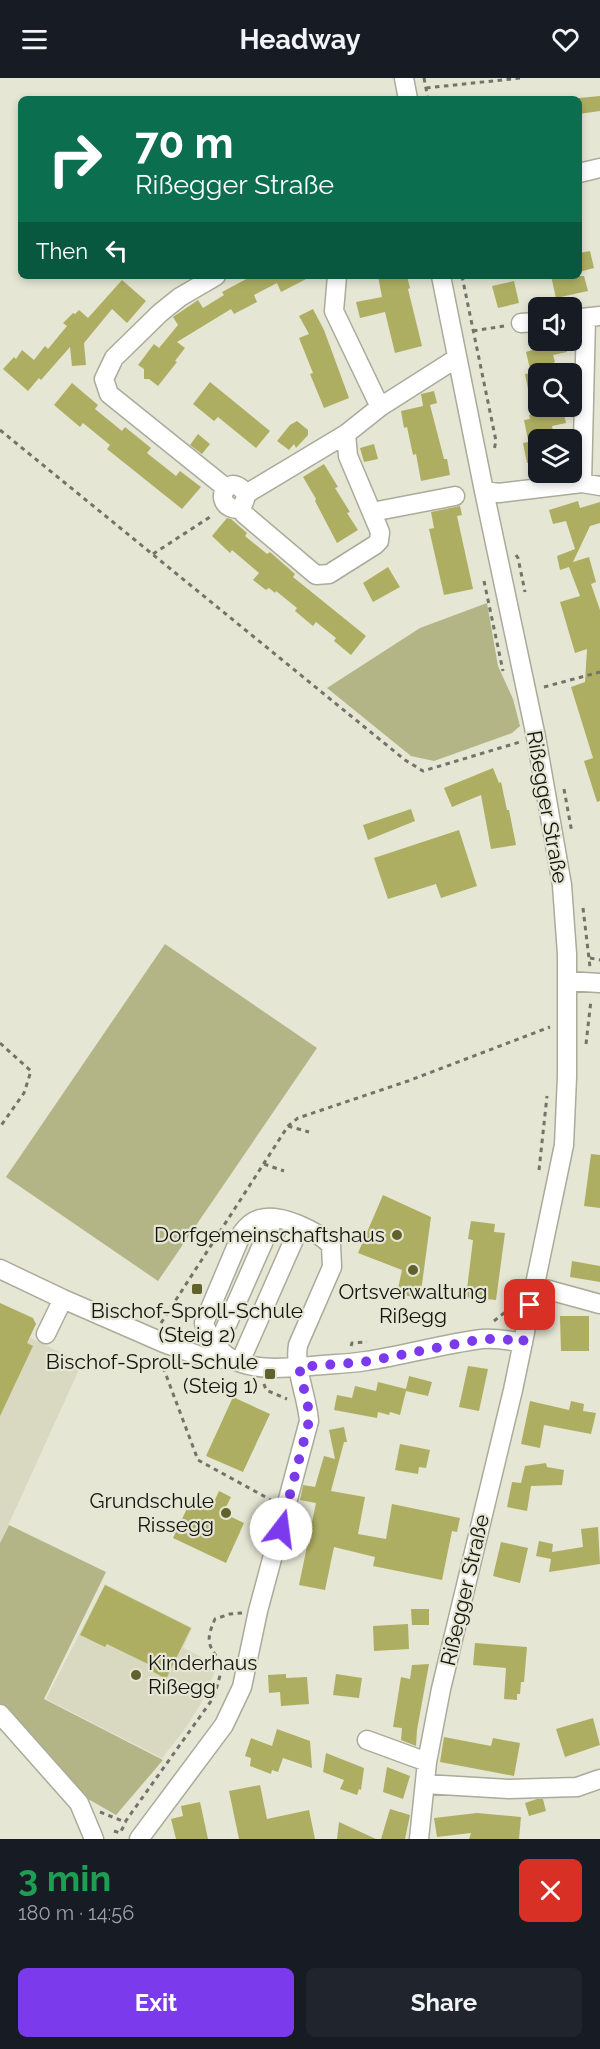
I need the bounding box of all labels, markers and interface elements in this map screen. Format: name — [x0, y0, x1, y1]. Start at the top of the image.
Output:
icon: menu — [18, 23, 51, 56]
icon: heart — [549, 23, 582, 56]
text: Headway — [240, 24, 361, 55]
text: 70 m — [135, 119, 234, 168]
icon: right — [36, 120, 114, 198]
text: Rißegger Straße — [135, 169, 334, 200]
icon: left — [100, 234, 133, 267]
text: Then — [36, 238, 88, 264]
map controls — [528, 297, 582, 483]
button: sound — [528, 297, 582, 351]
button: search — [528, 363, 582, 417]
button: layers — [528, 429, 582, 483]
street label: Rißegger Straße — [522, 728, 573, 885]
place label: Dorfgemeinschaftshaus — [154, 1222, 385, 1247]
marker: Dorfgemeinschaftshaus — [390, 1228, 404, 1242]
marker: Ortsverwaltung Rißegg — [406, 1263, 420, 1277]
place label: Ortsverwaltung Rißegg — [338, 1279, 488, 1328]
pin — [504, 1279, 555, 1330]
marker: Bischof-Sproll-Schule (Steig 2) — [190, 1282, 204, 1296]
icon: arrive — [513, 1288, 546, 1321]
place label: Bischof-Sproll-Schule (Steig 2) — [91, 1298, 303, 1347]
place label: Bischof-Sproll-Schule (Steig 1) — [46, 1349, 258, 1398]
marker: Bischof-Sproll-Schule (Steig 1) — [263, 1367, 277, 1381]
place label: Grundschule Rissegg — [89, 1488, 214, 1537]
position arrow — [249, 1497, 313, 1561]
marker: Grundschule Rissegg — [219, 1506, 233, 1520]
street label: Rißegger Straße — [435, 1512, 494, 1668]
place label: Kinderhaus Rißegg — [148, 1650, 257, 1699]
marker: Kinderhaus Rißegg — [129, 1668, 143, 1682]
text: 3 min — [18, 1857, 111, 1899]
button: close — [519, 1859, 582, 1922]
text: 180 m · 14:56 — [18, 1901, 134, 1925]
button: Exit — [18, 1968, 294, 2037]
button: Share — [306, 1968, 582, 2037]

